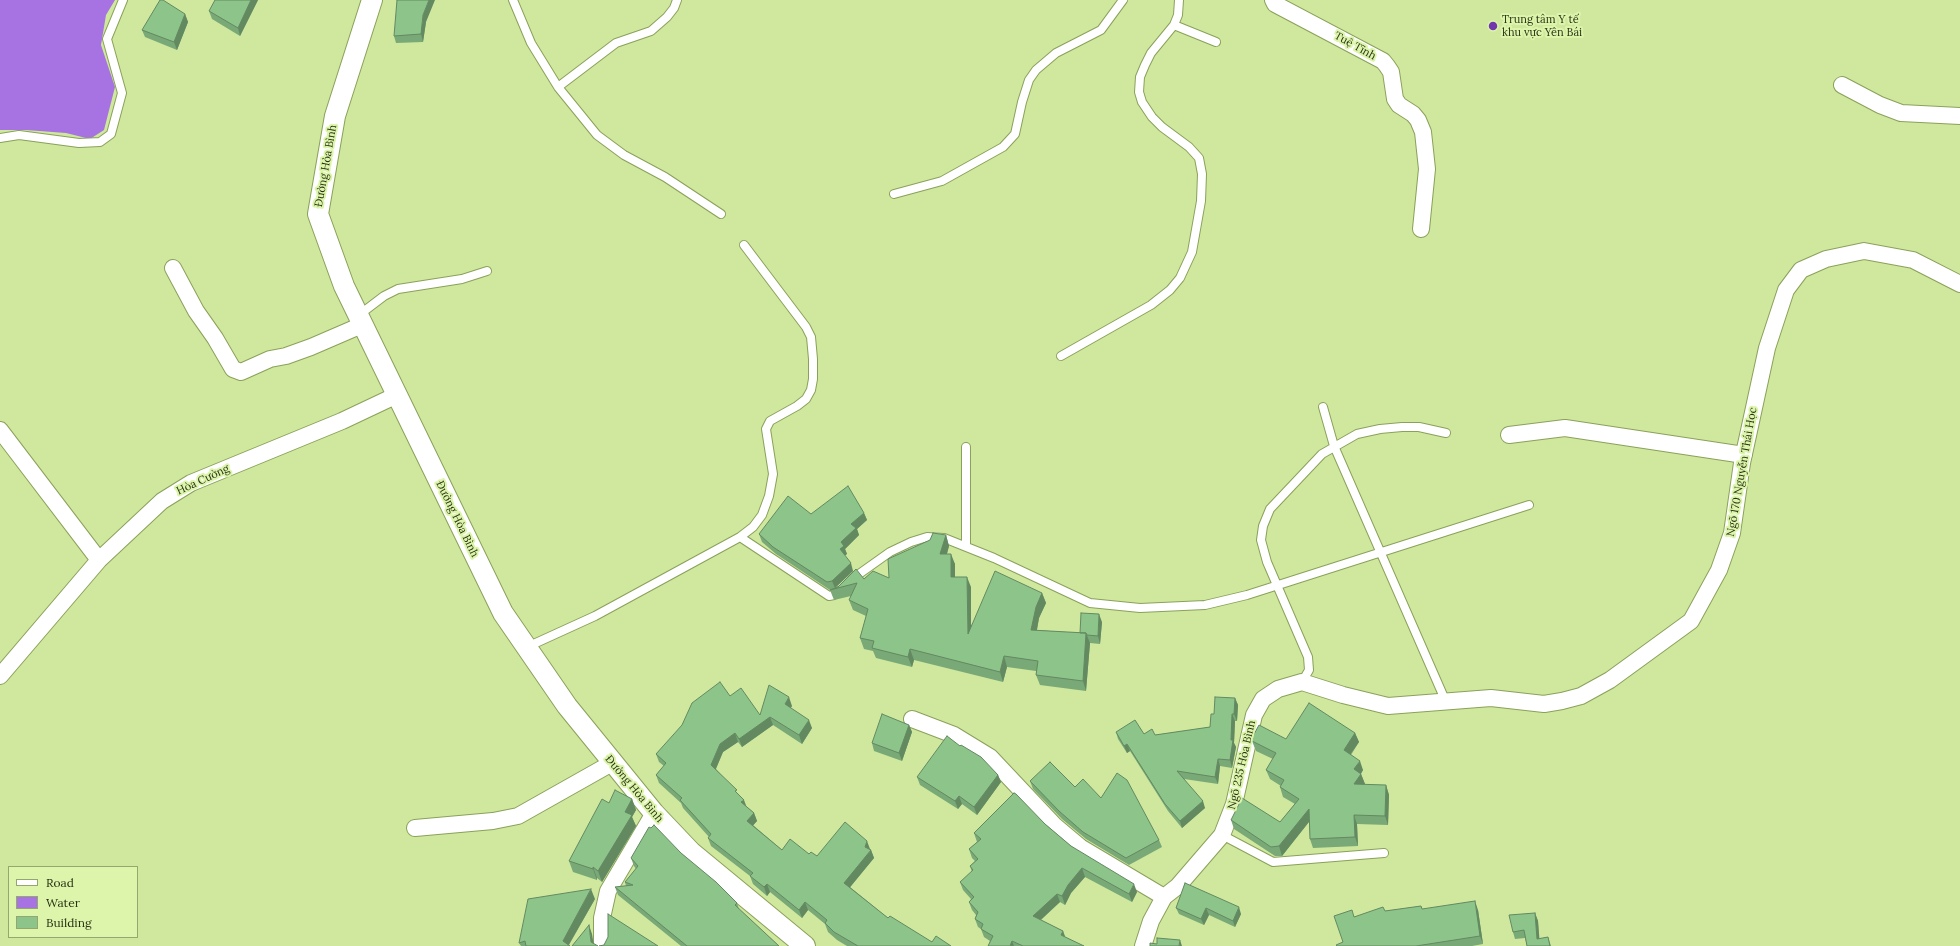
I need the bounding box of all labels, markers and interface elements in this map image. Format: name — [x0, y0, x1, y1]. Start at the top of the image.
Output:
place label: Trung tâm Y tế khu vực Yên Bái — [1502, 13, 1582, 39]
marker: Trung tâm Y tế khu vực Yên Bái — [1487, 20, 1499, 32]
street label: Tuệ Tĩnh — [1332, 29, 1378, 63]
street label: Đường Hòa Bình — [312, 124, 340, 208]
street label: Ngõ 170 Nguyễn Thái Học — [1724, 406, 1760, 538]
street label: Hòa Cường — [174, 462, 232, 498]
street label: Đường Hòa Bình — [433, 479, 481, 559]
street label: Ngõ 235 Hòa Bình — [1225, 719, 1259, 811]
street label: Đường Hòa Bình — [602, 753, 666, 825]
legend — [8, 866, 138, 938]
text: Road — [46, 875, 74, 890]
text: Water — [46, 895, 80, 910]
text: Building — [46, 915, 92, 930]

